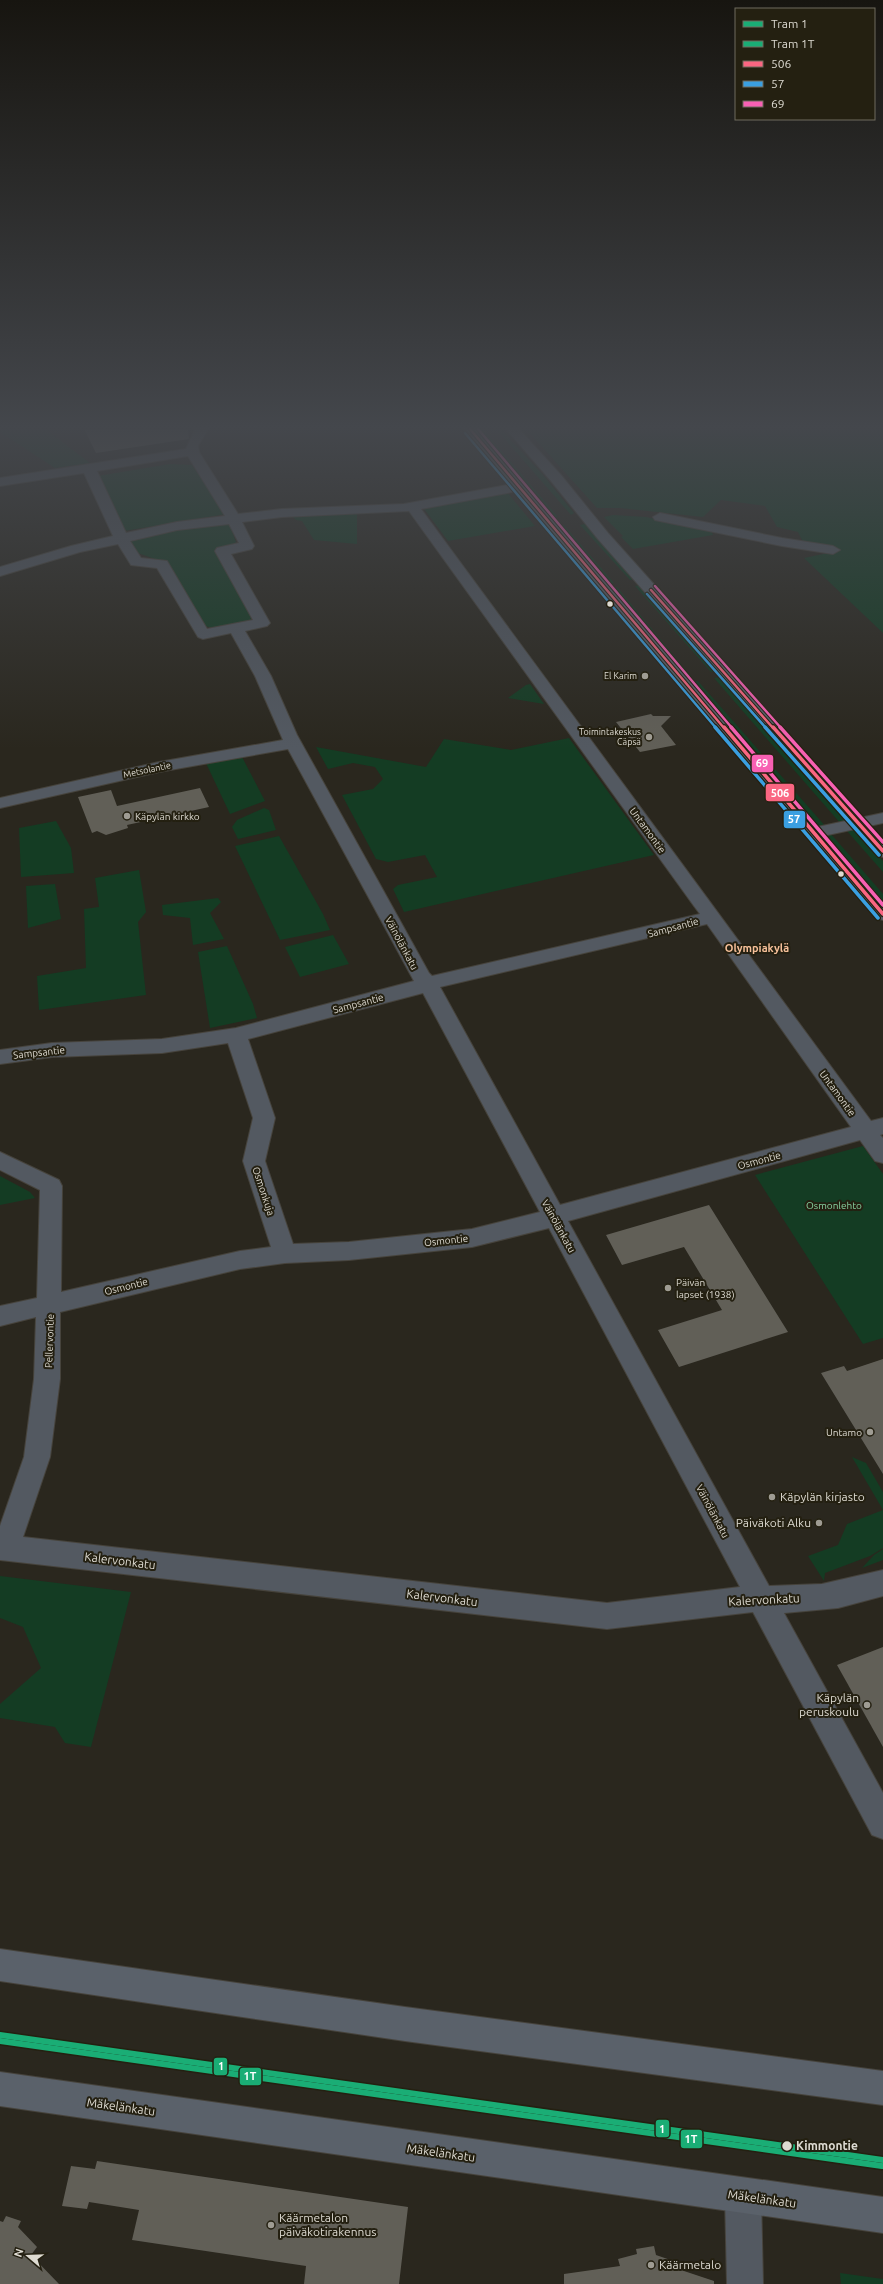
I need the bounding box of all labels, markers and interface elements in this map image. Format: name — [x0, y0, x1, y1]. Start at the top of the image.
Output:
legend — [735, 8, 875, 120]
text: Tram 1 — [771, 17, 808, 30]
text: Tram 1T — [771, 37, 815, 50]
text: 506 — [771, 57, 792, 70]
text: 57 — [771, 77, 785, 90]
text: 69 — [771, 97, 785, 110]
unlabelled marker — [605, 599, 615, 609]
place label: El Karim — [604, 671, 637, 681]
marker: El Karim — [640, 671, 650, 681]
place label: Toimintakeskus Cäpsä — [579, 727, 641, 747]
marker: Toimintakeskus Cäpsä — [644, 732, 654, 742]
line badge: 69 — [751, 754, 774, 773]
text: 69 — [756, 757, 768, 769]
street label: Metsolantie — [122, 760, 172, 780]
line badge: 506 — [765, 783, 795, 802]
text: 506 — [771, 787, 789, 799]
street label: Untamontie — [627, 805, 668, 855]
line badge: 57 — [783, 810, 806, 829]
marker: Käpylän kirkko — [122, 811, 132, 821]
place label: Käpylän kirkko — [135, 811, 200, 822]
text: 57 — [788, 813, 800, 825]
unlabelled marker — [836, 869, 846, 879]
street label: Väinölänkatu — [383, 915, 420, 972]
street label: Sampsantie — [647, 915, 700, 940]
district label: Olympiakylä — [725, 942, 789, 954]
street label: Sampsantie — [332, 991, 385, 1016]
street label: Sampsantie — [13, 1044, 65, 1061]
street label: Untamontie — [817, 1068, 858, 1118]
street label: Osmontie — [736, 1149, 782, 1172]
street label: Osmonkuja — [250, 1165, 277, 1217]
street label: Väinölänkatu — [540, 1198, 578, 1255]
park label: Osmonlehto — [806, 1200, 862, 1211]
street label: Osmontie — [424, 1233, 469, 1248]
street label: Osmontie — [103, 1276, 149, 1297]
place label: Päivän lapset (1938) — [676, 1277, 735, 1300]
marker: Päivän lapset (1938) — [663, 1283, 673, 1293]
street label: Pellervontie — [43, 1314, 56, 1368]
place label: Untamo — [826, 1427, 862, 1438]
marker: Untamo — [865, 1427, 875, 1437]
street label: Väinölänkatu — [694, 1483, 731, 1540]
place label: Käpylän kirjasto — [780, 1490, 865, 1503]
marker: Käpylän kirjasto — [767, 1492, 777, 1502]
place label: Päiväkoti Alku — [736, 1516, 811, 1529]
marker: Päiväkoti Alku — [814, 1518, 824, 1528]
street label: Kalervonkatu — [84, 1550, 156, 1571]
street label: Kalervonkatu — [406, 1587, 478, 1608]
street label: Kalervonkatu — [728, 1591, 800, 1608]
place label: Käpylän peruskoulu — [799, 1691, 859, 1718]
marker: Käpylän peruskoulu — [862, 1700, 872, 1710]
line badge: 1 — [213, 2057, 228, 2076]
text: 1 — [218, 2060, 224, 2072]
line badge: 1T — [239, 2067, 262, 2086]
text: 1T — [244, 2070, 257, 2082]
street label: Mäkelänkatu — [86, 2095, 156, 2118]
line badge: 1 — [655, 2119, 670, 2138]
text: 1 — [659, 2123, 665, 2135]
line badge: 1T — [680, 2129, 703, 2149]
text: 1T — [685, 2133, 698, 2145]
marker: Kimmontie — [780, 2139, 794, 2153]
place label: Kimmontie — [796, 2139, 858, 2152]
street label: Mäkelänkatu — [406, 2141, 476, 2164]
street label: Mäkelänkatu — [727, 2187, 797, 2210]
place label: Käärmetalon päiväkotirakennus — [279, 2211, 377, 2238]
marker: Käärmetalon päiväkotirakennus — [266, 2220, 276, 2230]
north arrow — [8, 2236, 48, 2276]
text: N — [12, 2247, 26, 2259]
place label: Käärmetalo — [659, 2258, 721, 2271]
marker: Käärmetalo — [646, 2260, 656, 2270]

